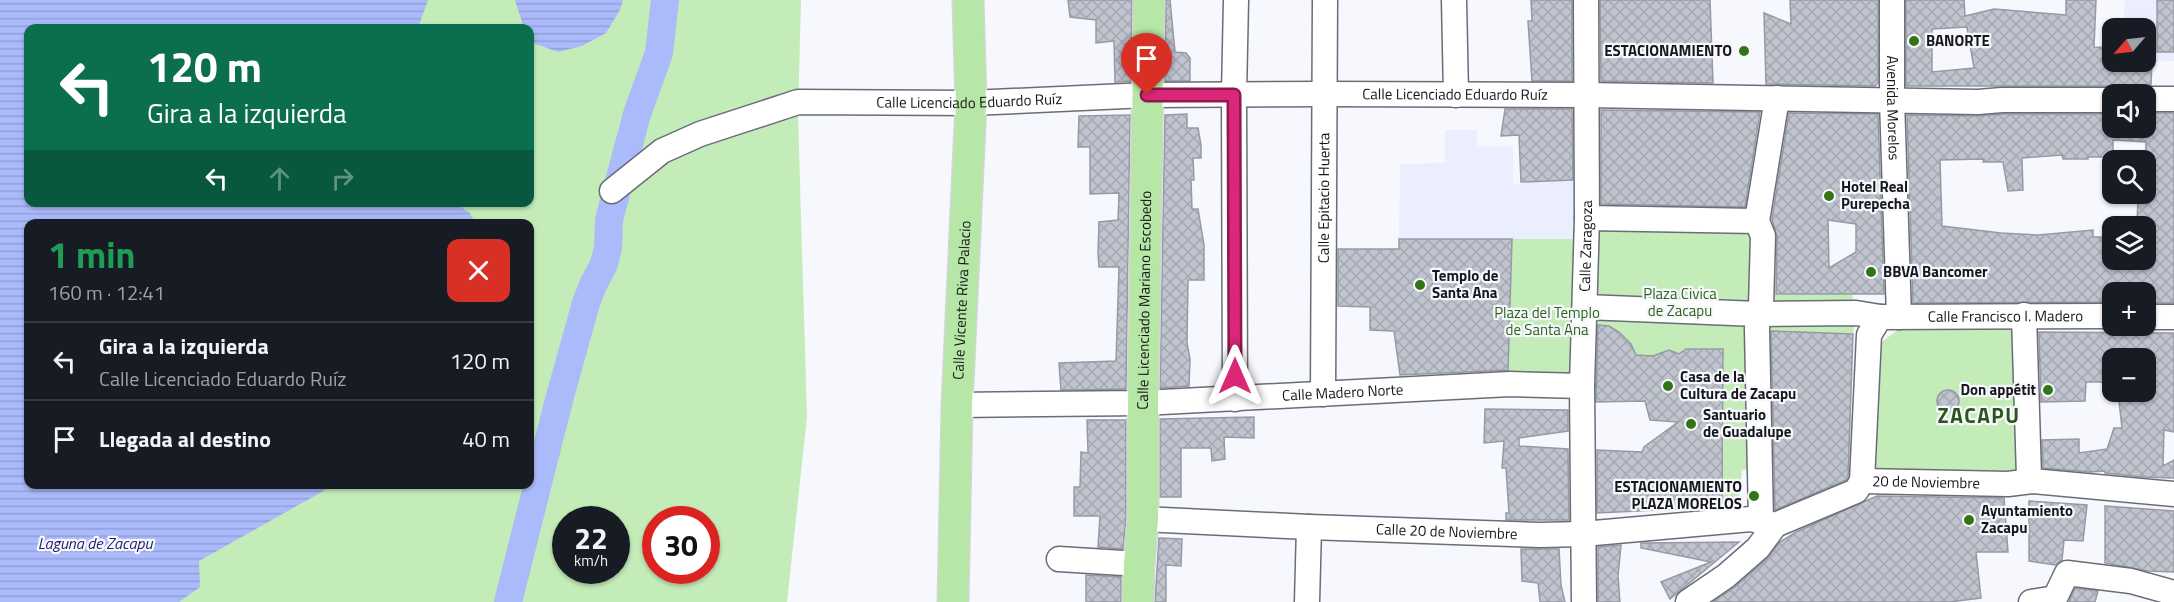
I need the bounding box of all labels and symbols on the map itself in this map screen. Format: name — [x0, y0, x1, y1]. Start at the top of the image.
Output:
north arrow — [2102, 18, 2156, 72]
place label: BANORTE — [1926, 29, 1990, 52]
pin — [1121, 33, 1172, 95]
marker: BANORTE — [1907, 34, 1921, 48]
place label: ESTACIONAMIENTO — [1604, 39, 1732, 62]
marker: ESTACIONAMIENTO — [1737, 44, 1751, 58]
street label: Avenida Morelos — [1881, 56, 1906, 161]
street label: Calle Licenciado Eduardo Ruíz — [1362, 82, 1548, 106]
street label: Calle Licenciado Eduardo Ruíz — [876, 87, 1063, 114]
street label: Calle Epitacio Huerta — [1312, 132, 1335, 263]
place label: Hotel Real Purepecha — [1841, 175, 1910, 215]
marker: Hotel Real Purepecha — [1822, 189, 1836, 203]
street label: Calle Licenciado Mariano Escobedo — [1131, 190, 1157, 410]
street label: Calle Zaragoza — [1573, 200, 1598, 292]
street label: Calle Vicente Riva Palacio — [946, 220, 977, 380]
place label: BBVA Bancomer — [1883, 260, 1988, 283]
place label: Templo de Santa Ana — [1432, 264, 1499, 304]
marker: BBVA Bancomer — [1864, 265, 1878, 279]
marker: Templo de Santa Ana — [1413, 278, 1427, 292]
park label: Plaza Civica de Zacapu — [1643, 282, 1717, 322]
park label: Plaza del Templo de Santa Ana — [1494, 301, 1600, 341]
street label: Calle Francisco I. Madero — [1928, 304, 2083, 328]
position arrow — [1203, 344, 1267, 408]
place label: Casa de la Cultura de Zacapu — [1680, 365, 1796, 405]
street label: Calle Madero Norte — [1281, 378, 1404, 407]
place label: Don appétit — [1960, 378, 2037, 401]
marker: Casa de la Cultura de Zacapu — [1661, 379, 1675, 393]
marker: Don appétit — [2041, 383, 2055, 397]
district label: ZACAPU — [1938, 399, 2020, 431]
place label: Santuario de Guadalupe — [1703, 403, 1792, 443]
marker: Santuario de Guadalupe — [1684, 417, 1698, 431]
street label: 20 de Noviembre — [1872, 469, 1980, 494]
place label: ESTACIONAMIENTO PLAZA MORELOS — [1614, 475, 1742, 515]
marker: ESTACIONAMIENTO PLAZA MORELOS — [1747, 489, 1761, 503]
place label: Ayuntamiento Zacapu — [1981, 499, 2073, 539]
speed limit sign: 30 — [642, 506, 720, 584]
marker: Ayuntamiento Zacapu — [1962, 513, 1976, 527]
street label: Calle 20 de Noviembre — [1376, 517, 1518, 545]
water label: Laguna de Zacapu — [38, 531, 153, 555]

